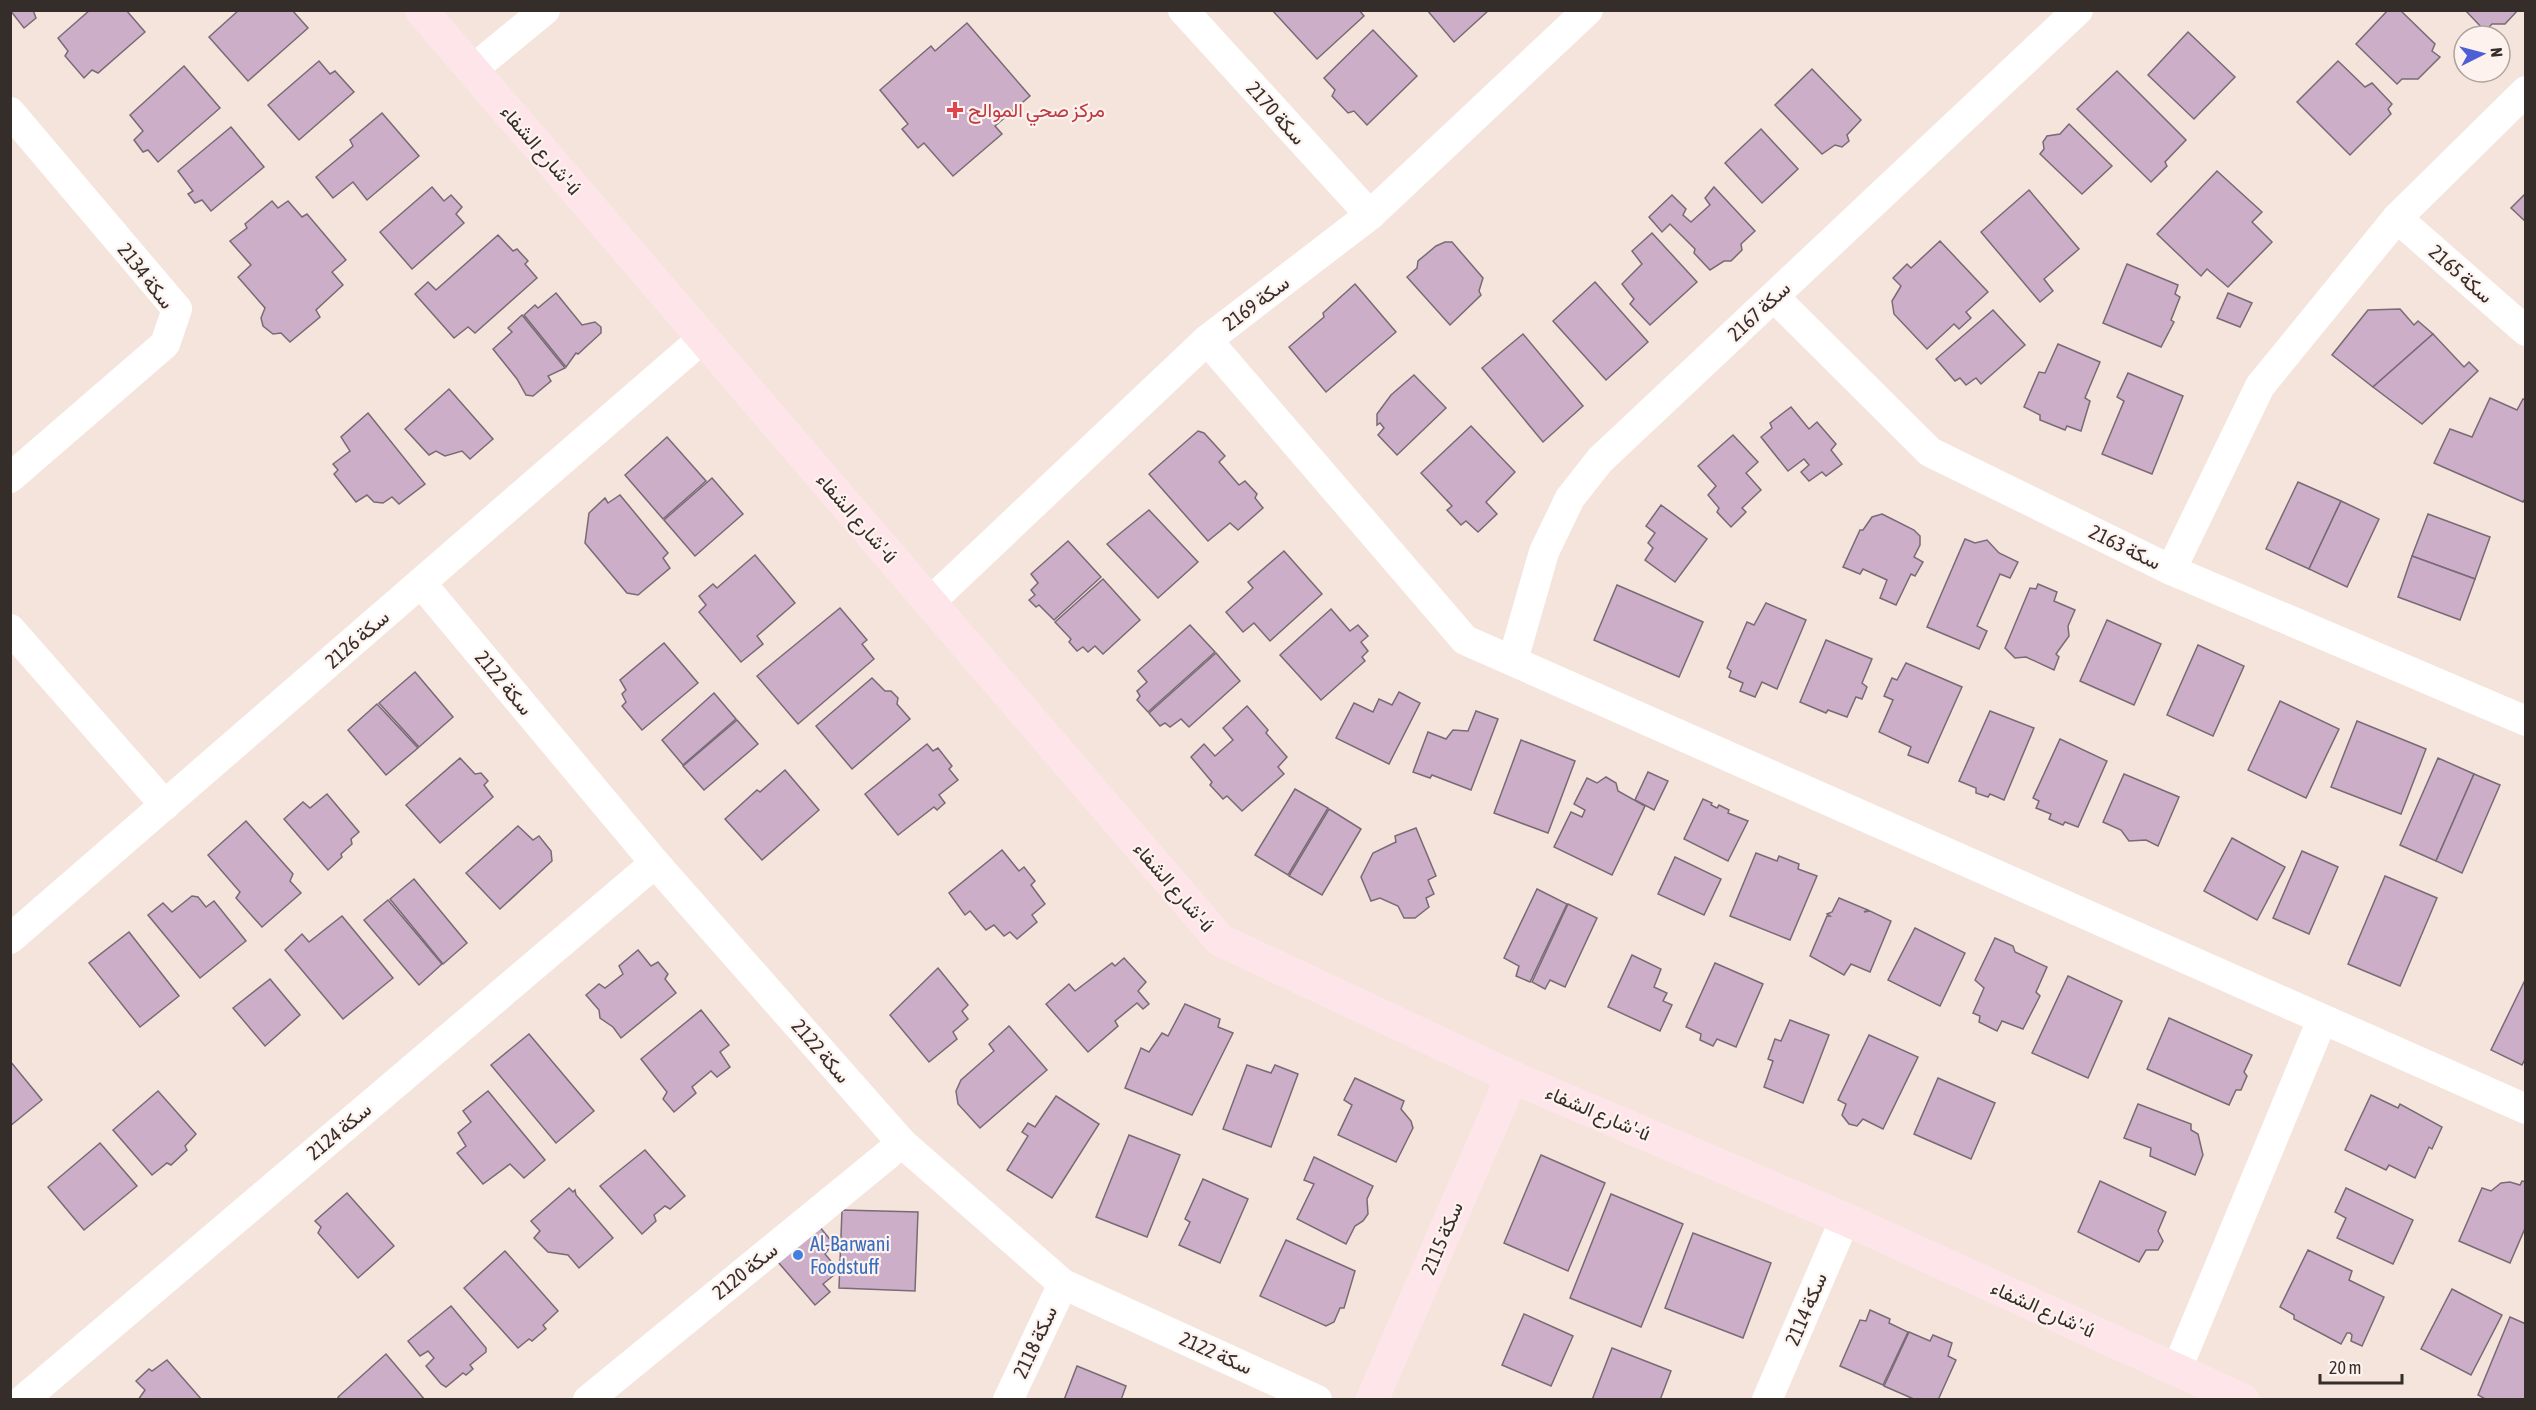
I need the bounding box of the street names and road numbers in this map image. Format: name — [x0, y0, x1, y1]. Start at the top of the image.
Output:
street label: سكة 2170 — [1242, 76, 1311, 149]
street label: شارع الشفاء'-ú — [494, 100, 587, 201]
street label: سكة 2134 — [114, 238, 179, 313]
street label: سكة 2165 — [2425, 240, 2498, 307]
street label: سكة 2169 — [1218, 270, 1293, 335]
street label: سكة 2167 — [1723, 276, 1795, 345]
street label: شارع الشفاء'-ú — [810, 468, 903, 569]
street label: سكة 2163 — [2086, 519, 2165, 574]
street label: سكة 2126 — [320, 605, 393, 672]
street label: سكة 2122 — [471, 646, 538, 719]
street label: شارع الشفاء'-ú — [1127, 837, 1220, 938]
street label: سكة 2122 — [788, 1014, 855, 1087]
street label: شارع الشفاء'-ú — [1541, 1080, 1654, 1148]
street label: سكة 2124 — [302, 1097, 375, 1164]
street label: سكة 2115 — [1416, 1198, 1467, 1278]
street label: سكة 2120 — [708, 1238, 782, 1304]
street label: سكة 2114 — [1780, 1269, 1831, 1349]
street label: شارع الشفاء'-ú — [1986, 1275, 2099, 1344]
street label: سكة 2118 — [1008, 1302, 1061, 1381]
street label: سكة 2122 — [1176, 1326, 1256, 1379]

